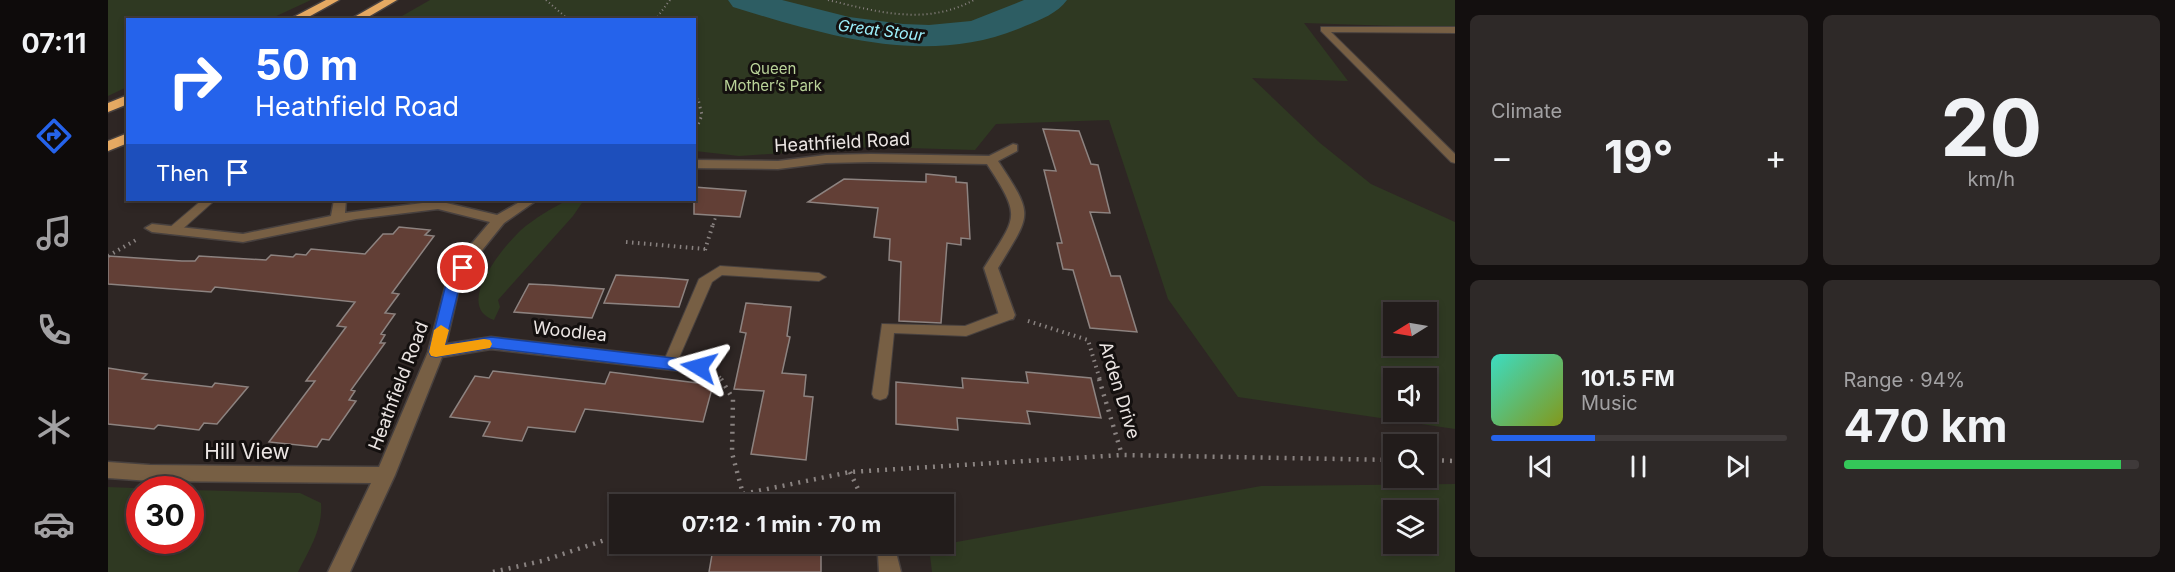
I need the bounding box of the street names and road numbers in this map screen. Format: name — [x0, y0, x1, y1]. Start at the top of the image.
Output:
street label: Heathfield Road — [774, 128, 910, 156]
street label: Woodlea — [532, 317, 608, 345]
street label: Heathfield Road — [364, 319, 432, 453]
street label: Arden Drive — [1095, 339, 1145, 441]
street label: Hill View — [204, 439, 290, 464]

